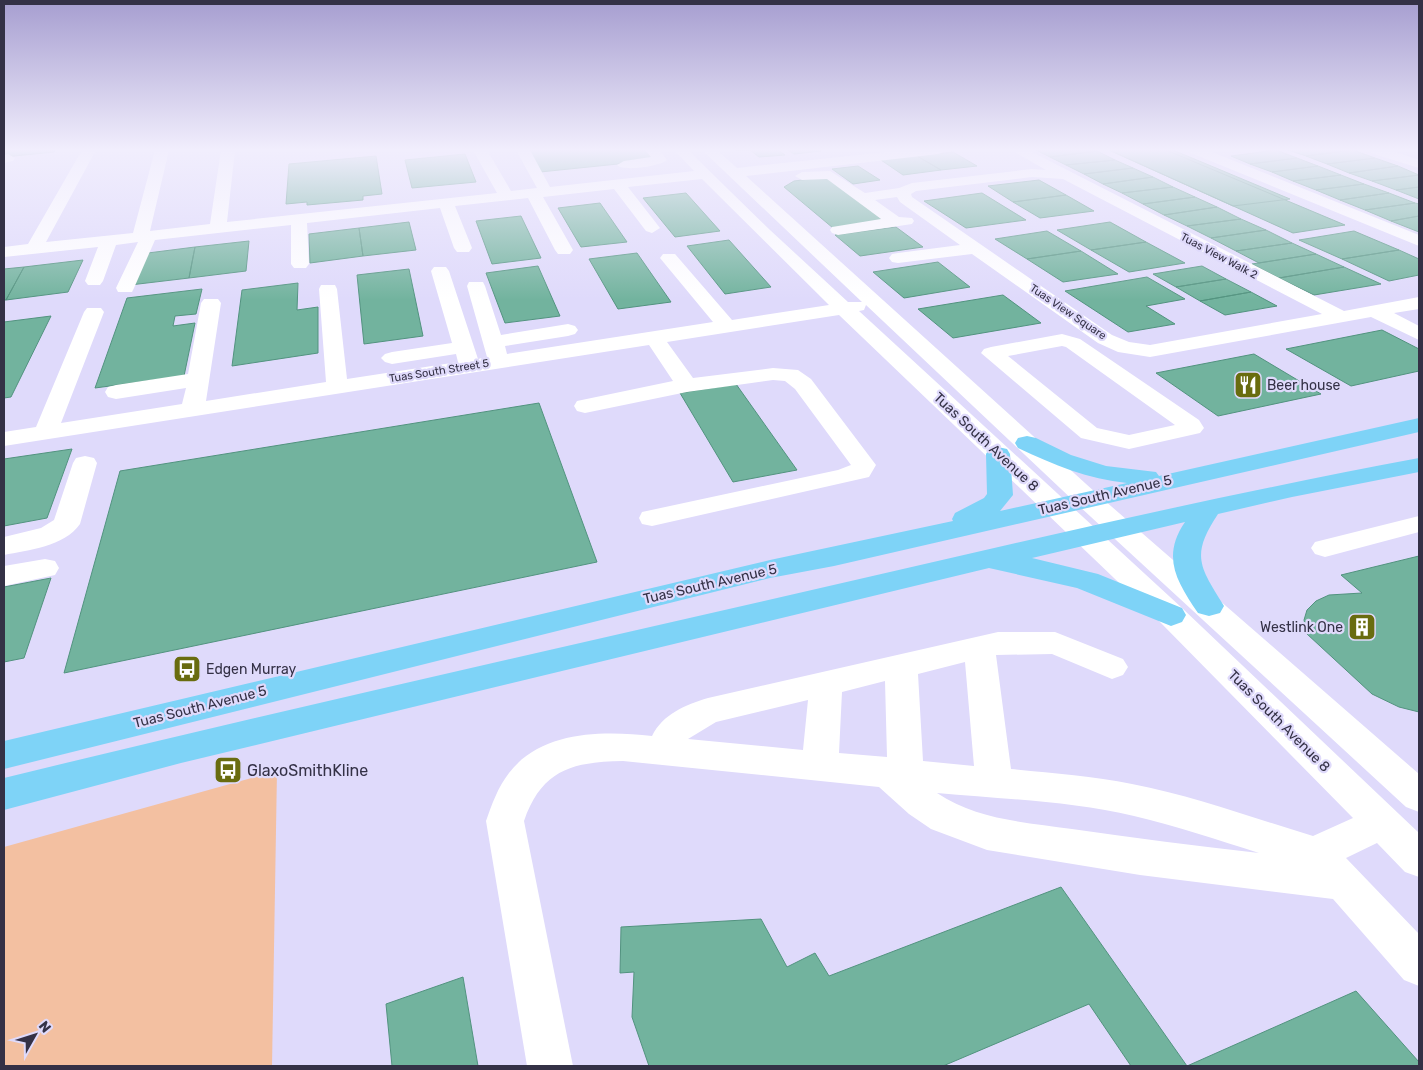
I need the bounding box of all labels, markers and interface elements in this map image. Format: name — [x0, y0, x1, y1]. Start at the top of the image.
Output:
street label: Tuas View Walk 2 — [1178, 230, 1260, 282]
street label: Tuas View Square — [1027, 282, 1109, 342]
street label: Tuas South Street 5 — [388, 357, 490, 385]
restaurant icon: Beer house — [1233, 370, 1263, 400]
place label: Beer house — [1267, 377, 1341, 394]
street label: Tuas South Avenue 8 — [930, 389, 1042, 495]
street label: Tuas South Avenue 5 — [1036, 471, 1174, 519]
street label: Tuas South Avenue 5 — [641, 560, 779, 608]
building icon: Westlink One — [1347, 612, 1377, 642]
place label: Westlink One — [1260, 619, 1343, 636]
bus stop icon: Edgen Murray — [172, 654, 202, 684]
place label: Edgen Murray — [206, 661, 296, 678]
street label: Tuas South Avenue 8 — [1224, 666, 1334, 776]
street label: Tuas South Avenue 5 — [132, 682, 268, 732]
bus stop icon: GlaxoSmithKline — [213, 755, 243, 785]
place label: GlaxoSmithKline — [247, 761, 368, 780]
north arrow — [10, 1010, 60, 1060]
text: N — [35, 1018, 54, 1036]

